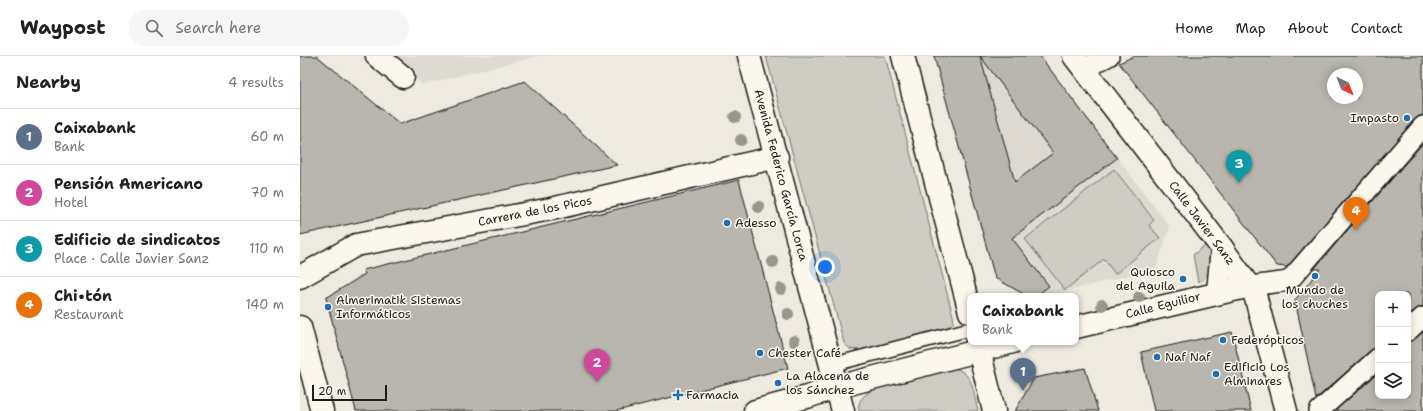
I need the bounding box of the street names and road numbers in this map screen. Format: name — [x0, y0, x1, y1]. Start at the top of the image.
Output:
street label: Avenida Federico García Lorca — [750, 87, 812, 263]
street label: Calle Javier Sanz — [1165, 178, 1239, 268]
street label: Carrera de los Picos — [477, 192, 593, 230]
street label: Calle Eguilior — [1124, 288, 1202, 322]

